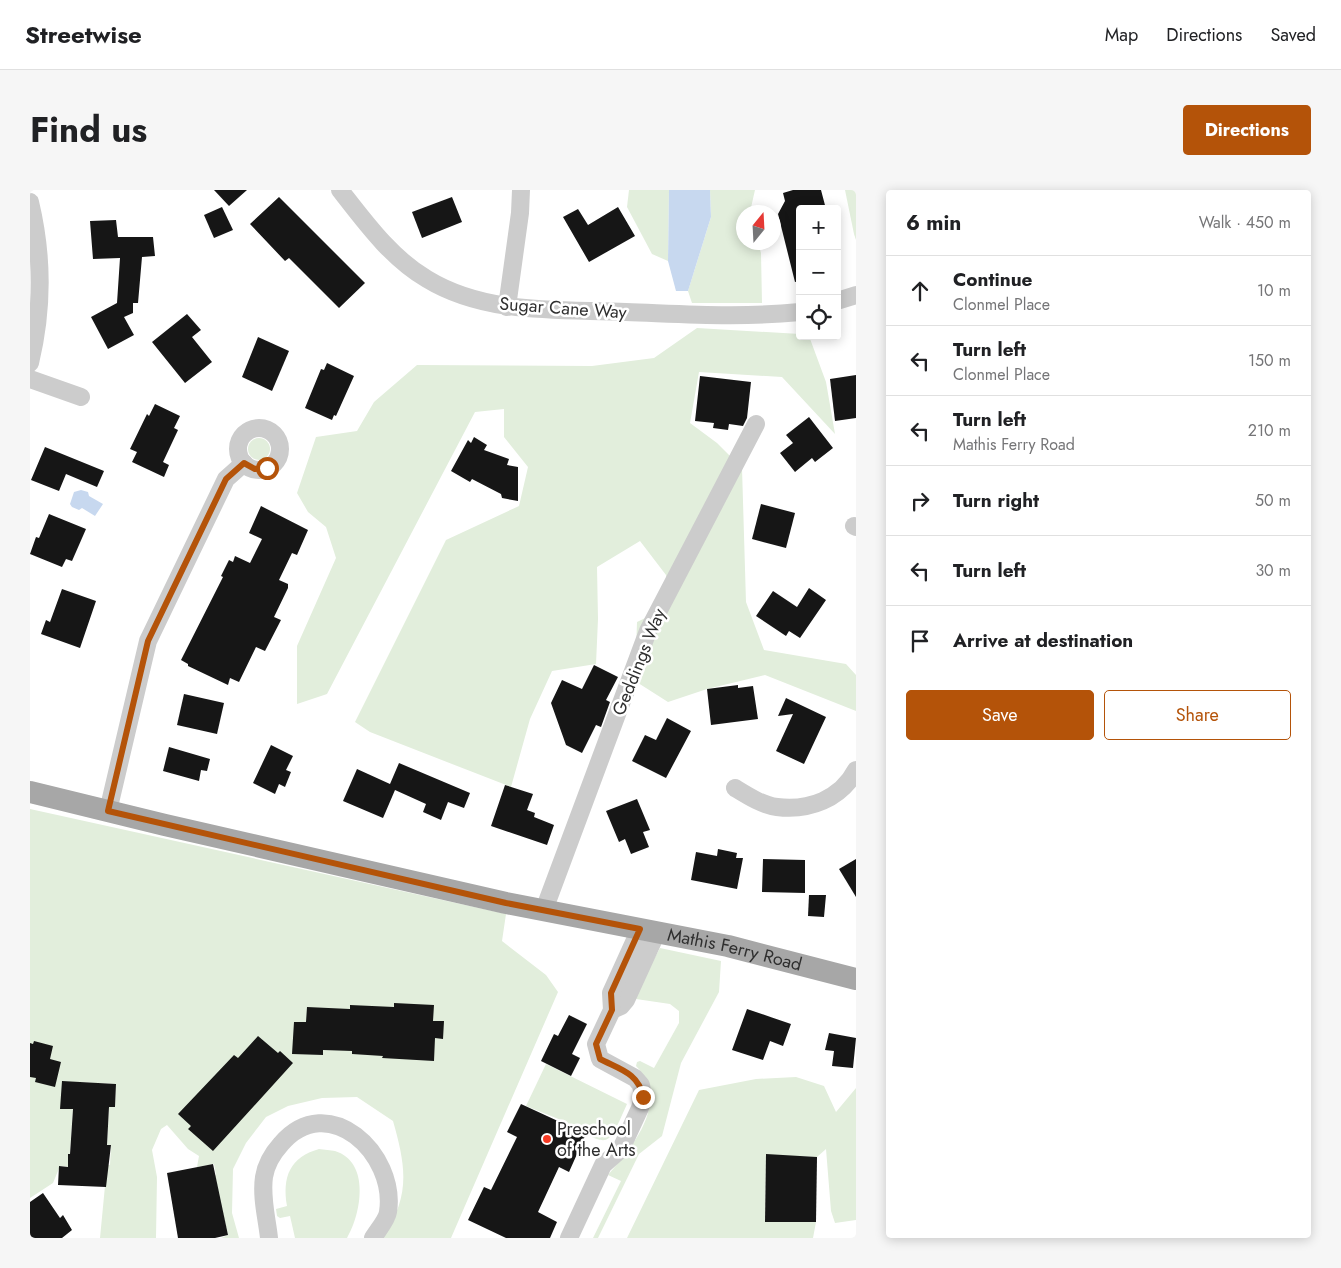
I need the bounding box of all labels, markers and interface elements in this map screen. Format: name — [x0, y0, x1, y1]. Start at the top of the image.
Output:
text: Streetwise — [25, 17, 142, 52]
text: Map — [1105, 22, 1138, 48]
text: Directions — [1166, 22, 1242, 48]
text: Saved — [1270, 22, 1316, 48]
text: Find us — [30, 105, 147, 155]
button: Directions — [1183, 105, 1311, 155]
north arrow — [736, 205, 781, 250]
map controls — [796, 205, 841, 340]
button: + — [796, 205, 841, 250]
text: 6 min — [906, 208, 961, 238]
text: Walk · 450 m — [1199, 211, 1291, 234]
button: − — [796, 250, 841, 295]
text: Continue — [953, 266, 1032, 293]
icon: ahead — [906, 277, 934, 305]
text: 10 m — [1257, 279, 1291, 302]
street label: Sugar Cane Way — [499, 291, 628, 325]
text: Clonmel Place — [953, 293, 1050, 316]
button: locate — [796, 295, 841, 340]
text: Turn left — [953, 336, 1026, 363]
icon: left — [906, 347, 934, 375]
text: 150 m — [1248, 349, 1291, 372]
text: Clonmel Place — [953, 363, 1050, 386]
text: Turn left — [953, 406, 1026, 433]
icon: left — [906, 417, 934, 445]
text: 210 m — [1248, 419, 1291, 442]
text: Mathis Ferry Road — [953, 433, 1075, 456]
route start — [256, 457, 279, 480]
icon: right — [906, 487, 934, 515]
text: Turn right — [953, 487, 1039, 514]
text: 50 m — [1255, 489, 1291, 512]
icon: left — [906, 557, 934, 585]
text: Turn left — [953, 557, 1026, 584]
text: 30 m — [1255, 559, 1291, 582]
street label: Geddings Way — [606, 605, 672, 719]
icon: arrive — [906, 627, 934, 655]
text: Arrive at destination — [953, 627, 1133, 654]
button: Save — [906, 690, 1094, 740]
button: Share — [1104, 690, 1291, 740]
street label: Mathis Ferry Road — [665, 922, 805, 977]
route end — [632, 1086, 655, 1109]
place label: Preschool of the Arts — [557, 1116, 635, 1163]
marker: Preschool of the Arts — [541, 1133, 553, 1145]

